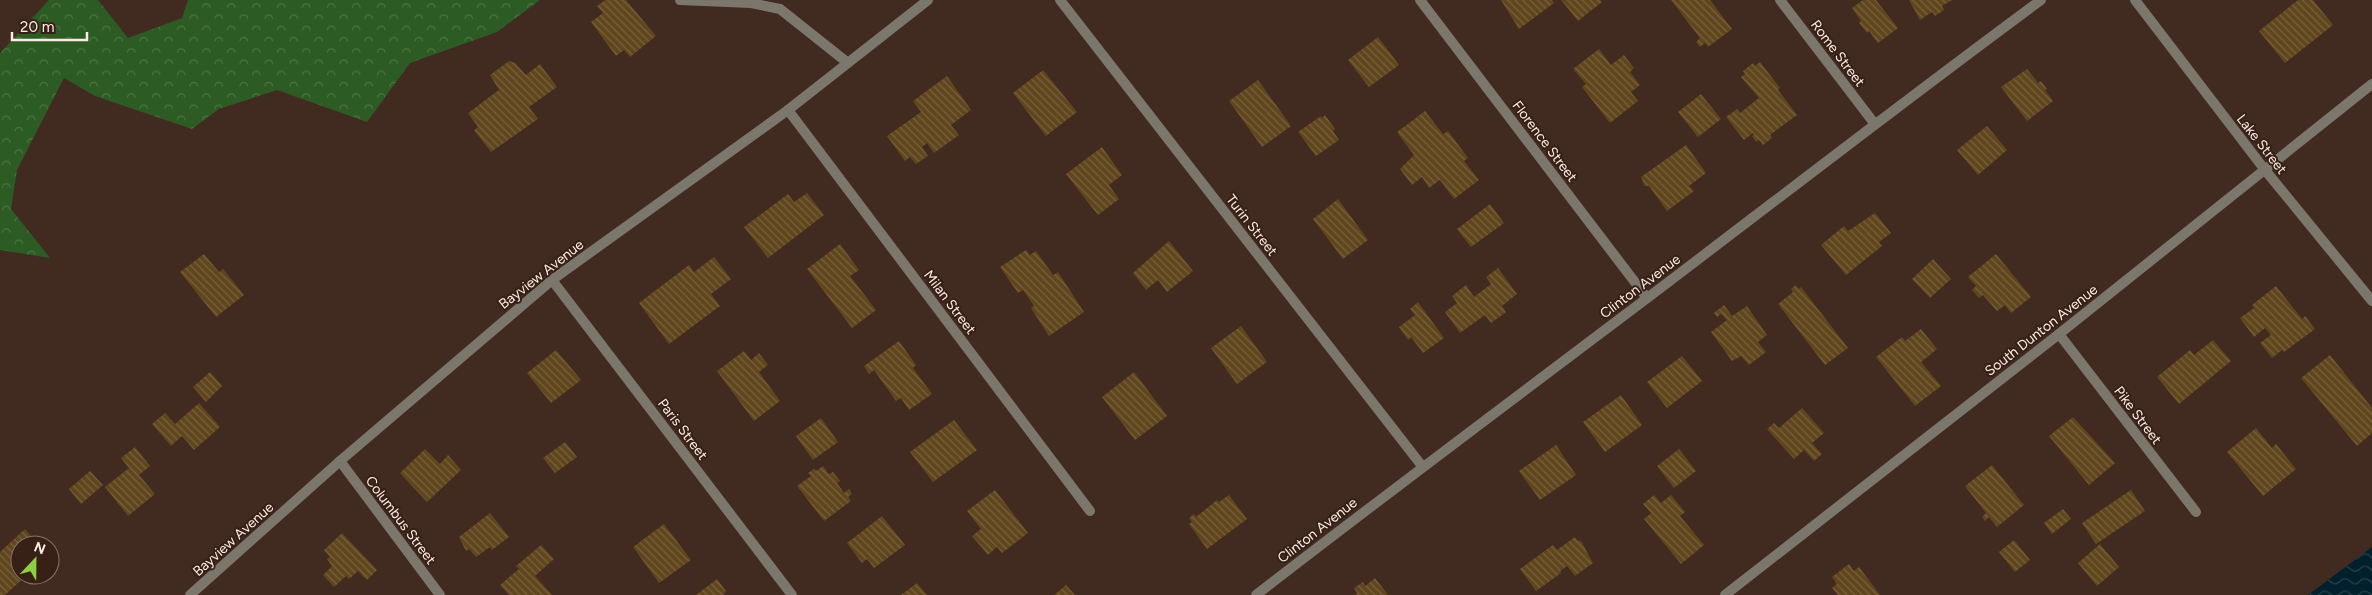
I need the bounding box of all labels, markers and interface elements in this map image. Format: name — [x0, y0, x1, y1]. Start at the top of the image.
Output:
scale bar — [12, 10, 88, 42]
street label: Rome Street — [1807, 17, 1868, 90]
text: 20 m — [20, 18, 54, 36]
street label: Florence Street — [1509, 98, 1581, 185]
street label: Lake Street — [2233, 111, 2290, 178]
street label: Turin Street — [1222, 191, 1281, 259]
street label: Bayview Avenue — [496, 236, 587, 313]
street label: Clinton Avenue — [1597, 250, 1684, 322]
street label: Milan Street — [920, 267, 979, 338]
street label: South Dunton Avenue — [1982, 281, 2101, 380]
street label: Pike Street — [2110, 383, 2165, 448]
street label: Paris Street — [654, 395, 711, 463]
street label: Columbus Street — [362, 473, 439, 568]
street label: Clinton Avenue — [1274, 494, 1361, 567]
street label: Bayview Avenue — [189, 498, 277, 580]
north arrow — [10, 535, 60, 585]
text: N — [31, 539, 48, 558]

